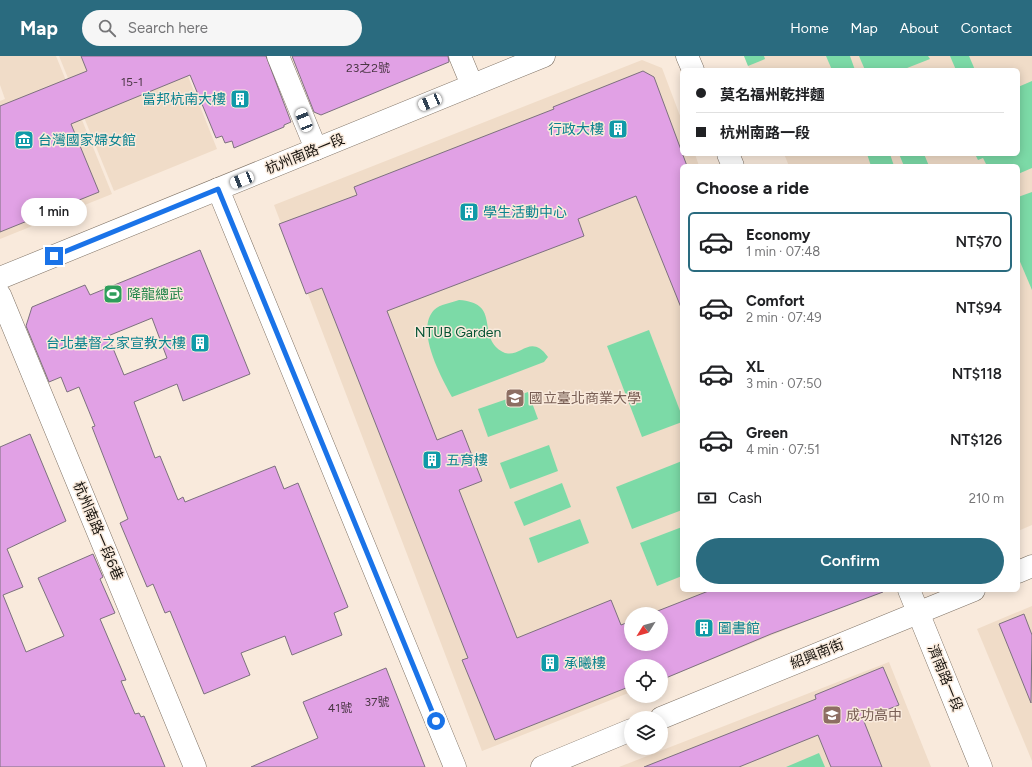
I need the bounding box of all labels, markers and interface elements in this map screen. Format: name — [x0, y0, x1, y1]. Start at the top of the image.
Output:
search box — [82, 10, 362, 46]
text: Map — [20, 17, 58, 40]
icon: search — [96, 17, 118, 39]
text: Search here — [128, 19, 208, 37]
text: Home — [790, 20, 829, 37]
text: Map — [851, 20, 878, 37]
text: About — [900, 20, 939, 37]
text: Contact — [961, 20, 1012, 37]
house number: 23之2號 — [346, 61, 390, 75]
house number: 15-1 — [121, 75, 143, 89]
text: 莫名福州乾拌麵 — [720, 86, 825, 104]
building icon: 富邦杭南大樓 — [229, 88, 251, 110]
place label: 富邦杭南大樓 — [142, 91, 226, 108]
car — [417, 92, 443, 112]
car — [294, 107, 314, 133]
building icon: 行政大樓 — [607, 118, 629, 140]
place label: 行政大樓 — [548, 121, 604, 138]
text: 杭州南路一段 — [720, 124, 810, 142]
museum icon: 台灣國家婦女館 — [13, 129, 35, 151]
street label: 杭州南路一段 — [263, 130, 347, 178]
place label: 台灣國家婦女館 — [38, 132, 136, 149]
car — [229, 170, 255, 190]
text: Choose a ride — [696, 177, 809, 199]
callout: 1 min — [21, 198, 87, 226]
building icon: 學生活動中心 — [458, 201, 480, 223]
text: 1 min — [39, 204, 69, 219]
place label: 學生活動中心 — [483, 204, 567, 221]
icon: car — [698, 224, 734, 260]
text: Economy — [746, 226, 811, 244]
text: NT$70 — [956, 233, 1002, 251]
text: 1 min · 07:48 — [746, 244, 820, 259]
route end — [45, 247, 63, 265]
sports icon: 降龍總武 — [102, 283, 124, 305]
place label: 降龍總武 — [127, 286, 183, 303]
icon: car — [698, 290, 734, 326]
text: Comfort — [746, 292, 805, 310]
text: NT$94 — [955, 299, 1002, 317]
text: 2 min · 07:49 — [746, 310, 822, 325]
park label: NTUB Garden — [415, 324, 502, 341]
building icon: 台北基督之家宣教大樓 — [189, 332, 211, 354]
place label: 台北基督之家宣教大樓 — [46, 335, 186, 352]
icon: car — [698, 356, 734, 392]
text: XL — [746, 358, 764, 376]
text: NT$118 — [952, 365, 1002, 383]
text: 3 min · 07:50 — [746, 376, 822, 391]
school or university icon: 國立臺北商業大學 — [504, 387, 526, 409]
place label: 國立臺北商業大學 — [529, 390, 641, 407]
icon: car — [698, 422, 734, 458]
text: Green — [746, 424, 788, 442]
text: NT$126 — [950, 431, 1002, 449]
text: 4 min · 07:51 — [746, 442, 820, 457]
building icon: 五育樓 — [421, 449, 443, 471]
place label: 五育樓 — [446, 452, 488, 469]
street label: 杭州南路一段6巷 — [69, 479, 127, 583]
icon: cash — [696, 487, 718, 509]
text: Cash — [728, 489, 762, 507]
text: 210 m — [969, 491, 1004, 506]
button: Confirm — [696, 538, 1004, 584]
north arrow — [624, 607, 668, 651]
map controls — [624, 607, 668, 755]
building icon: 圖書館 — [693, 617, 715, 639]
place label: 圖書館 — [718, 620, 760, 637]
street label: 紹興南街 — [788, 636, 846, 672]
street label: 濟南路一段 — [924, 642, 966, 714]
building icon: 承曦樓 — [539, 652, 561, 674]
place label: 承曦樓 — [564, 655, 606, 672]
button: locate — [624, 659, 668, 703]
house number: 37號 — [365, 695, 389, 709]
house number: 41號 — [328, 701, 352, 715]
school or university icon: 成功高中 — [821, 704, 843, 726]
place label: 成功高中 — [846, 707, 902, 724]
button: layers — [624, 711, 668, 755]
route start — [427, 712, 445, 730]

